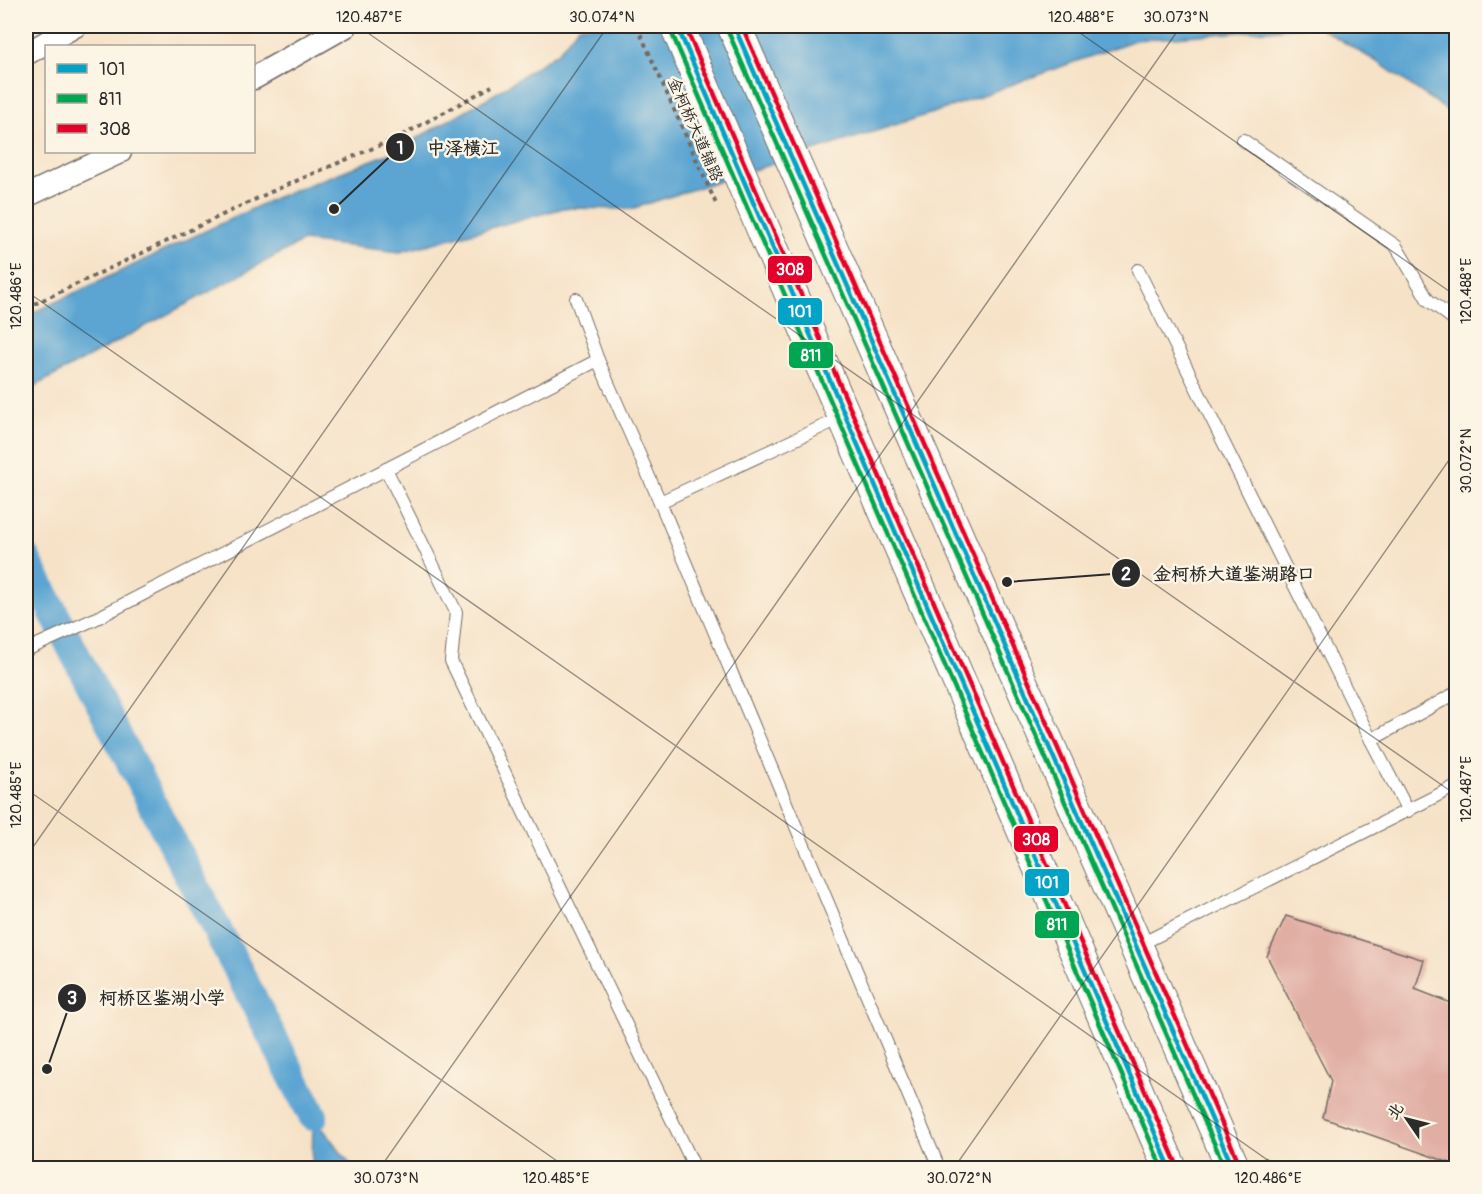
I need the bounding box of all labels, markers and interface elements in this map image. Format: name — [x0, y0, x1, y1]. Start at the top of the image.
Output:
text: 120.487°E — [336, 8, 402, 27]
text: 30.074°N — [569, 8, 635, 27]
text: 120.488°E — [1048, 8, 1114, 27]
text: 30.073°N — [1143, 8, 1209, 27]
legend — [45, 45, 255, 153]
text: 101 — [99, 58, 125, 81]
street label: 金柯桥大道辅路 — [663, 74, 727, 185]
text: 811 — [99, 88, 122, 111]
text: 308 — [99, 118, 130, 141]
callout: 中泽横江 — [385, 129, 511, 165]
text: 1 — [396, 137, 404, 160]
text: 中泽横江 — [427, 137, 499, 160]
line badge: 308 — [767, 255, 813, 284]
text: 120.488°E — [1457, 258, 1476, 324]
text: 308 — [776, 260, 804, 280]
text: 120.486°E — [7, 262, 26, 330]
line badge: 101 — [777, 297, 823, 326]
text: 101 — [788, 302, 812, 322]
line badge: 811 — [788, 341, 834, 369]
text: 811 — [801, 346, 821, 366]
text: 30.072°N — [1457, 428, 1476, 494]
callout: 金柯桥大道鉴湖路口 — [1111, 555, 1327, 591]
text: 2 — [1121, 563, 1131, 586]
text: 金柯桥大道鉴湖路口 — [1153, 563, 1315, 586]
text: 120.487°E — [1457, 756, 1476, 822]
text: 120.485°E — [7, 762, 26, 828]
line badge: 308 — [1013, 825, 1059, 853]
text: 308 — [1022, 830, 1050, 850]
line badge: 101 — [1024, 868, 1070, 897]
text: 101 — [1035, 873, 1059, 893]
line badge: 811 — [1034, 910, 1080, 939]
text: 811 — [1047, 915, 1067, 935]
callout: 柯桥区鉴湖小学 — [57, 980, 237, 1016]
text: 3 — [67, 987, 77, 1010]
text: 柯桥区鉴湖小学 — [99, 987, 225, 1010]
north arrow — [1377, 1089, 1437, 1149]
text: 北 — [1383, 1099, 1408, 1123]
text: 30.073°N — [353, 1169, 419, 1188]
text: 120.485°E — [523, 1169, 589, 1188]
text: 30.072°N — [926, 1169, 992, 1188]
text: 120.486°E — [1234, 1169, 1302, 1188]

